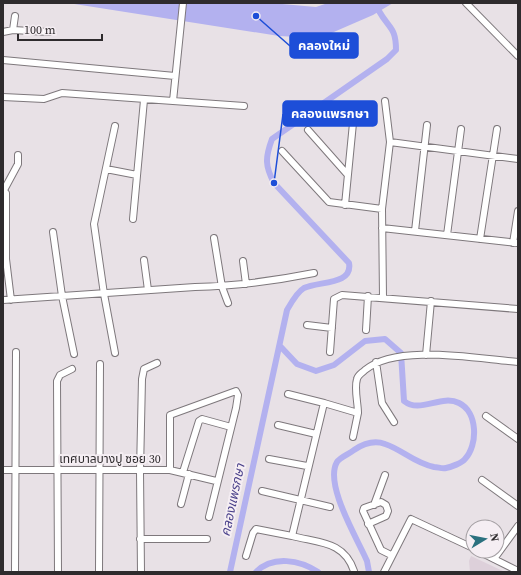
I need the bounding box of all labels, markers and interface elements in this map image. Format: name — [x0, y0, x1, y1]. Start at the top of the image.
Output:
scale bar — [18, 16, 102, 42]
text: 100 m — [24, 22, 56, 38]
callout: คลองใหม่ — [290, 33, 358, 58]
text: คลองใหม่ — [298, 37, 350, 54]
callout: คลองแพรกษา — [283, 101, 377, 126]
text: คลองแพรกษา — [291, 105, 369, 122]
street label: เทศบาลบางปู ซอย 30 — [59, 451, 161, 467]
water label: คลองแพรกษา — [217, 462, 249, 538]
north arrow — [465, 519, 505, 559]
text: N — [486, 532, 502, 543]

